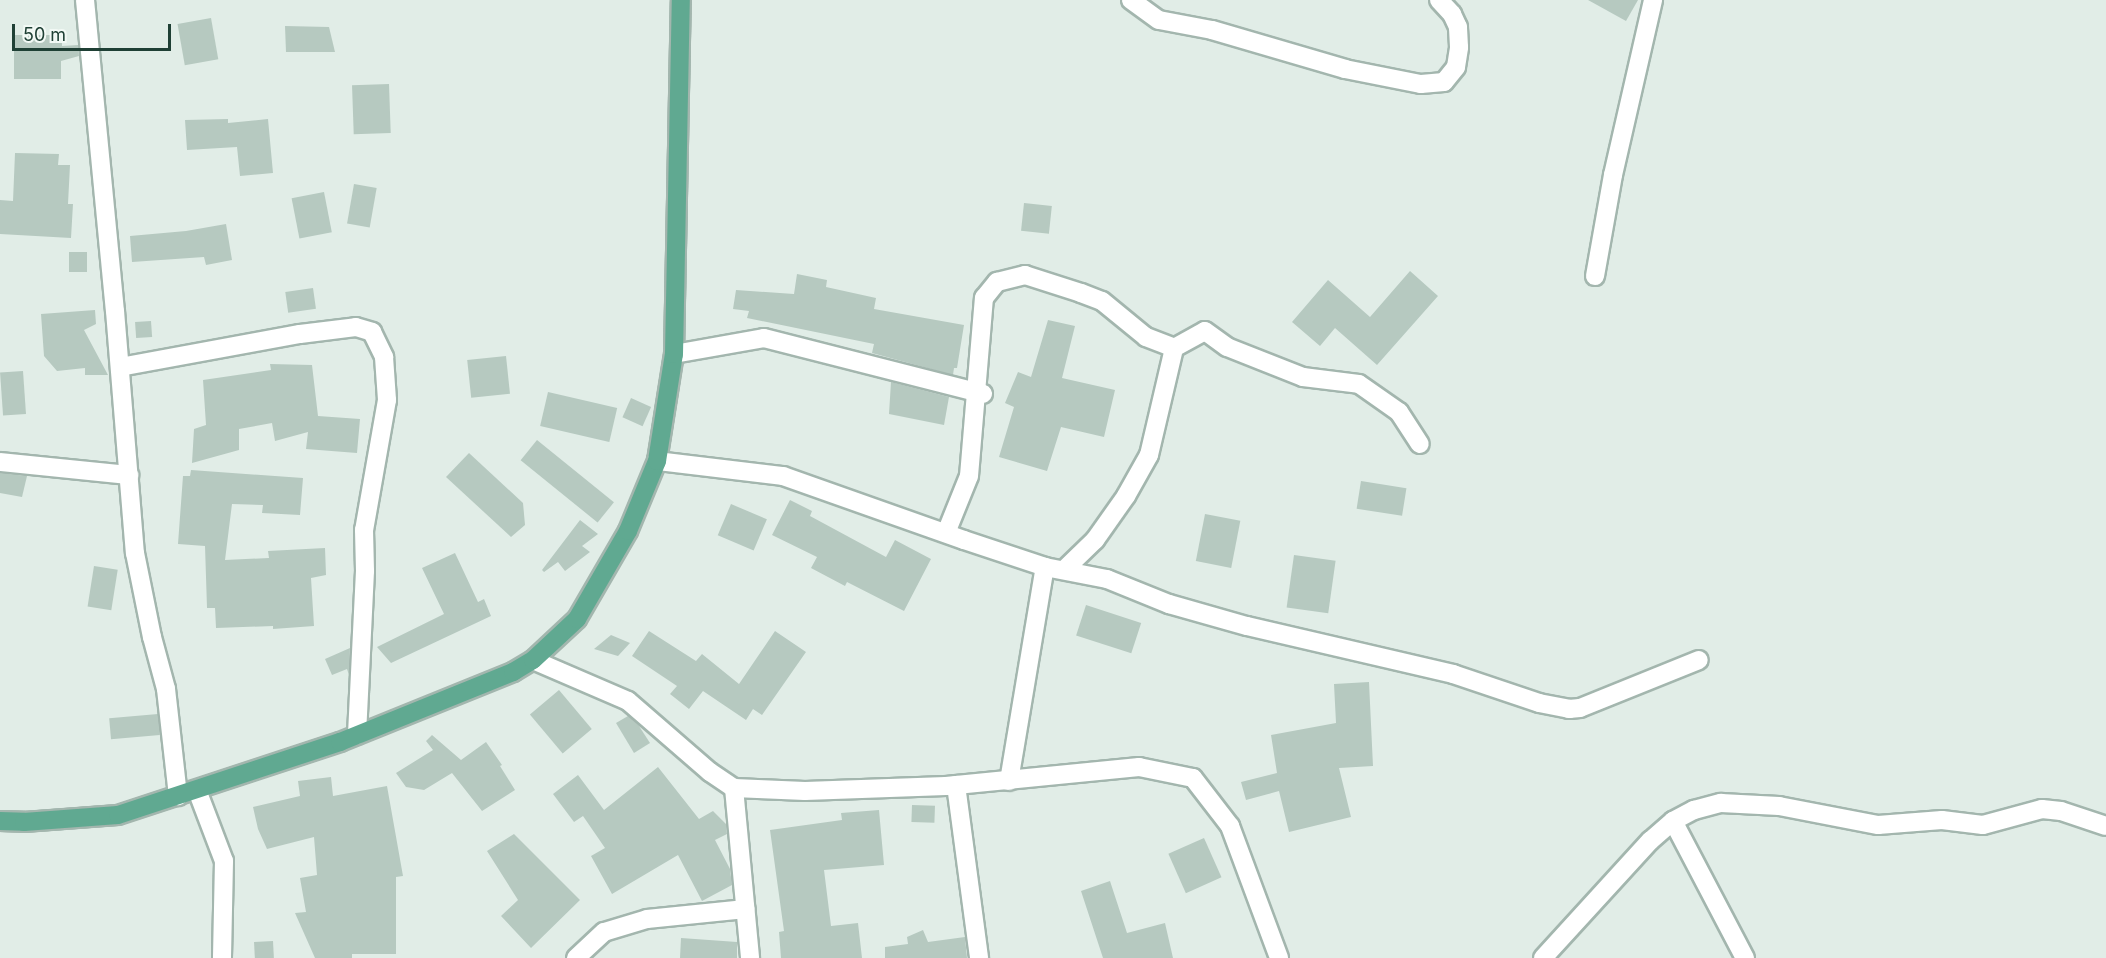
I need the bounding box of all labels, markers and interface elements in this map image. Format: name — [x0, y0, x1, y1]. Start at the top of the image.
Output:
scale bar — [15, 12, 174, 50]
text: 50 m — [23, 24, 66, 45]

